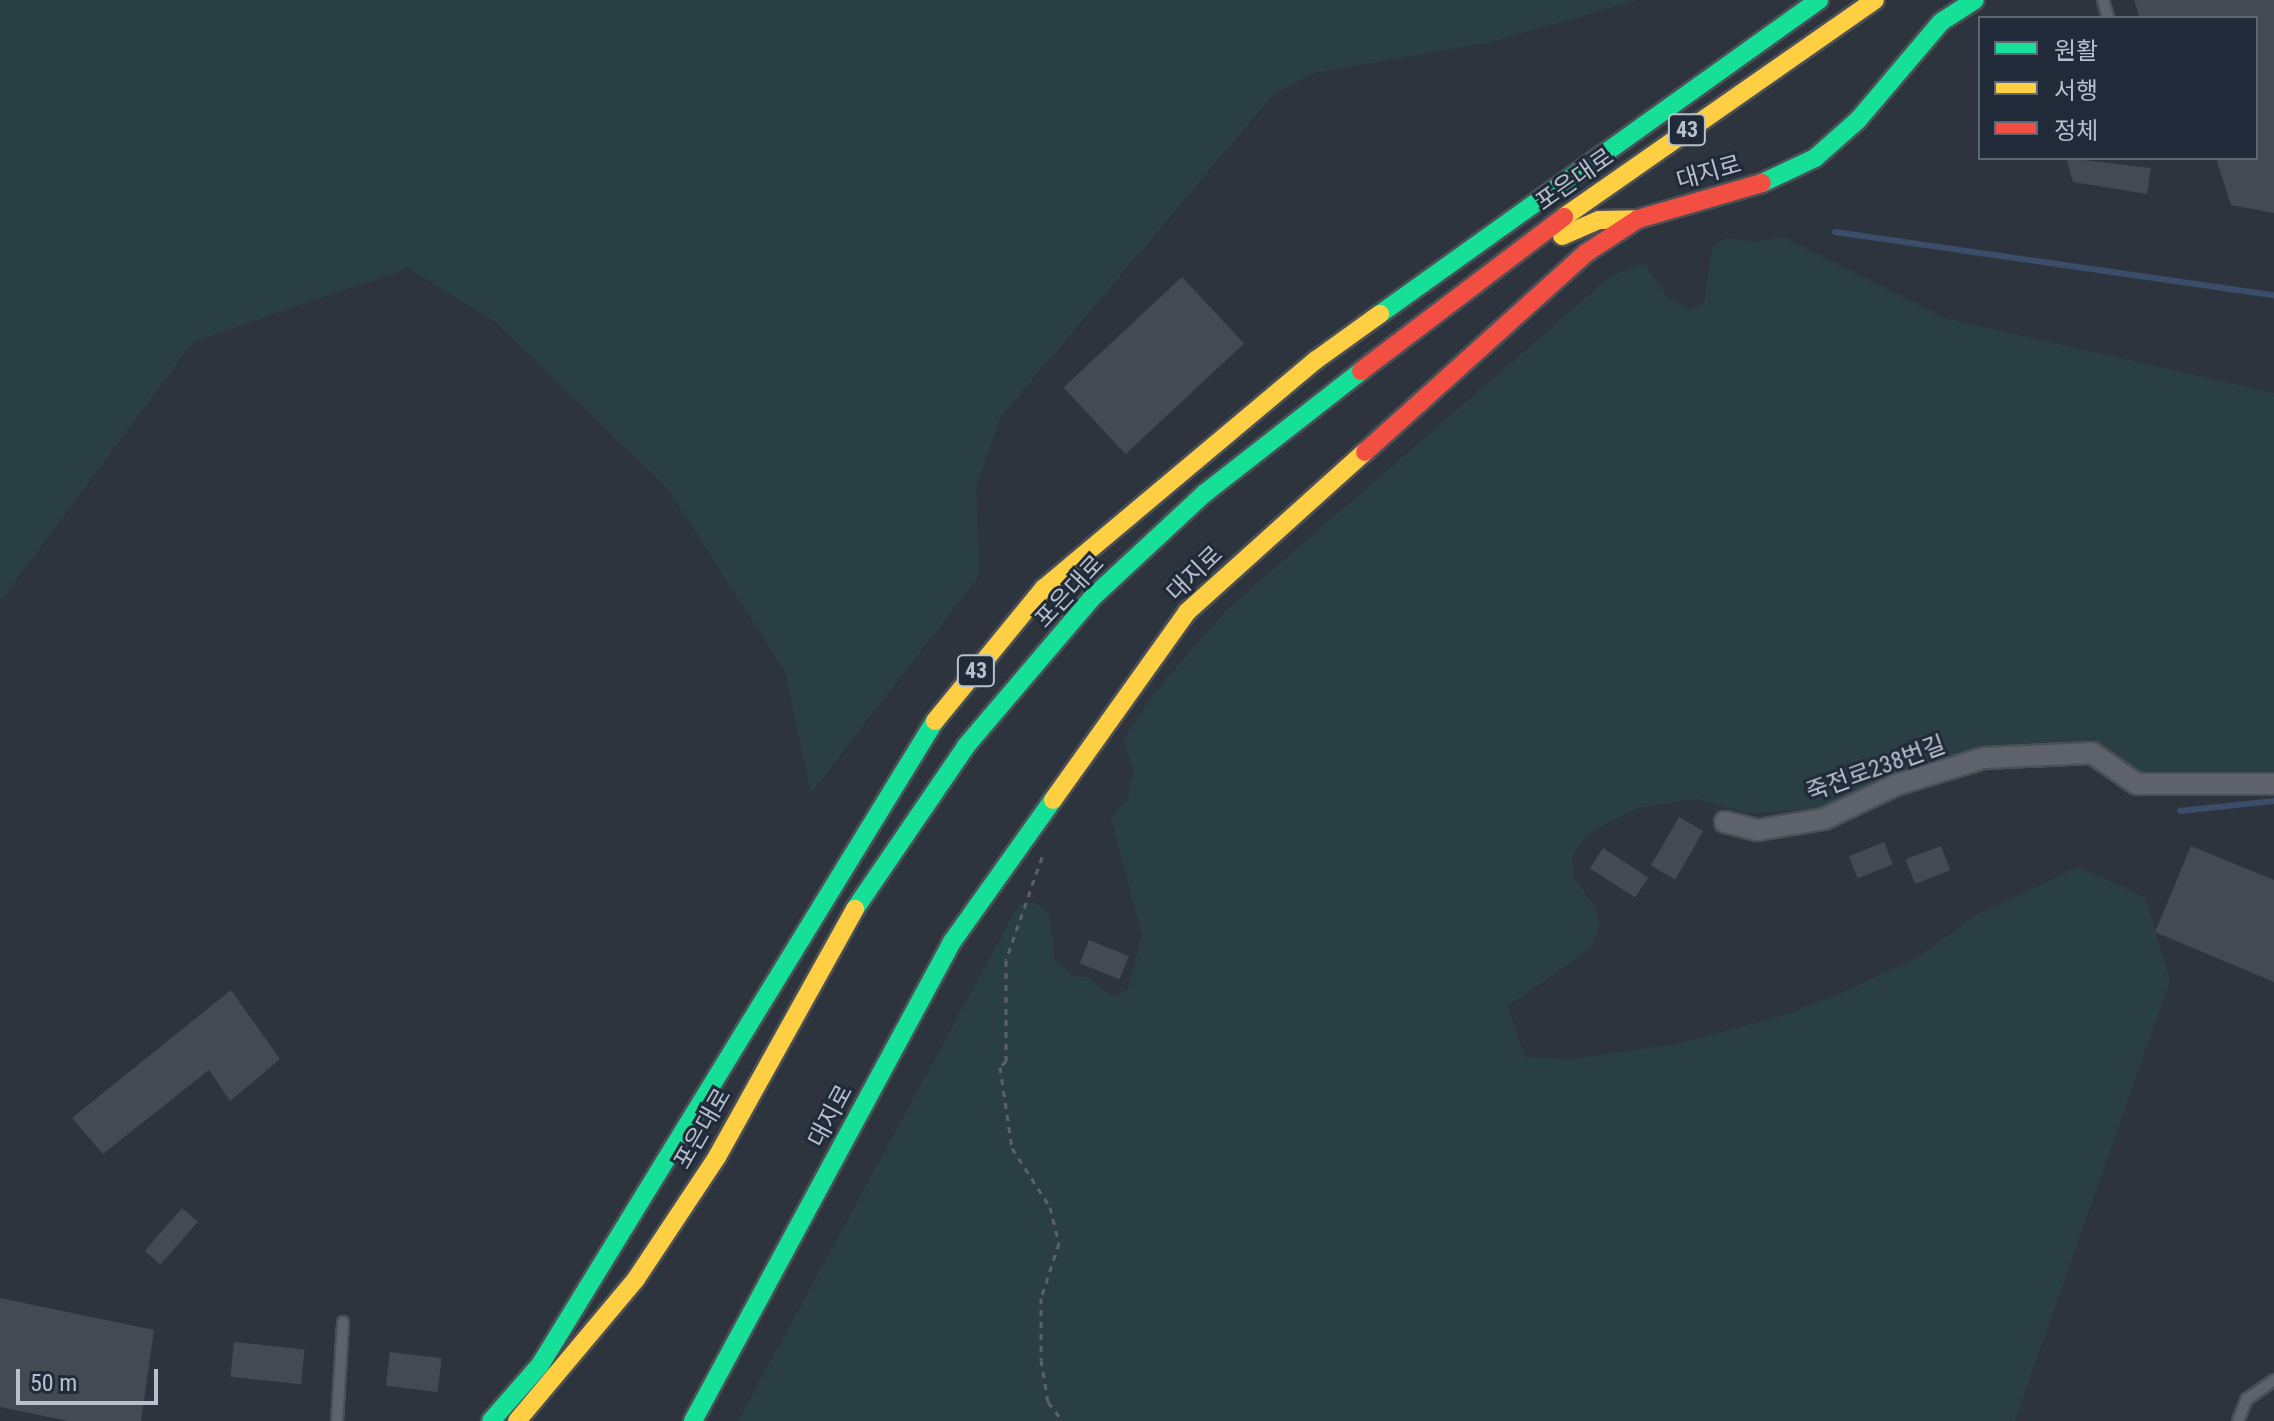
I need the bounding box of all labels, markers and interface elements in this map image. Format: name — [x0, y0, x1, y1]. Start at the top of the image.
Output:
legend — [1978, 16, 2258, 160]
text: 원활 — [2054, 37, 2098, 65]
text: 서행 — [2054, 77, 2098, 105]
road number: 43 — [1667, 112, 1707, 148]
text: 정체 — [2054, 117, 2098, 145]
street label: 포은대로 — [1531, 143, 1619, 217]
street label: 대지로 — [1673, 150, 1745, 196]
street label: 대지로 — [1161, 541, 1229, 607]
street label: 포은대로 — [1029, 550, 1111, 634]
road number: 43 — [956, 653, 996, 689]
street label: 죽전로238번길 — [1803, 731, 1949, 807]
street label: 대지로 — [803, 1080, 859, 1152]
street label: 포은대로 — [668, 1084, 738, 1174]
scale bar — [20, 1353, 162, 1403]
text: 50 m — [30, 1369, 77, 1397]

